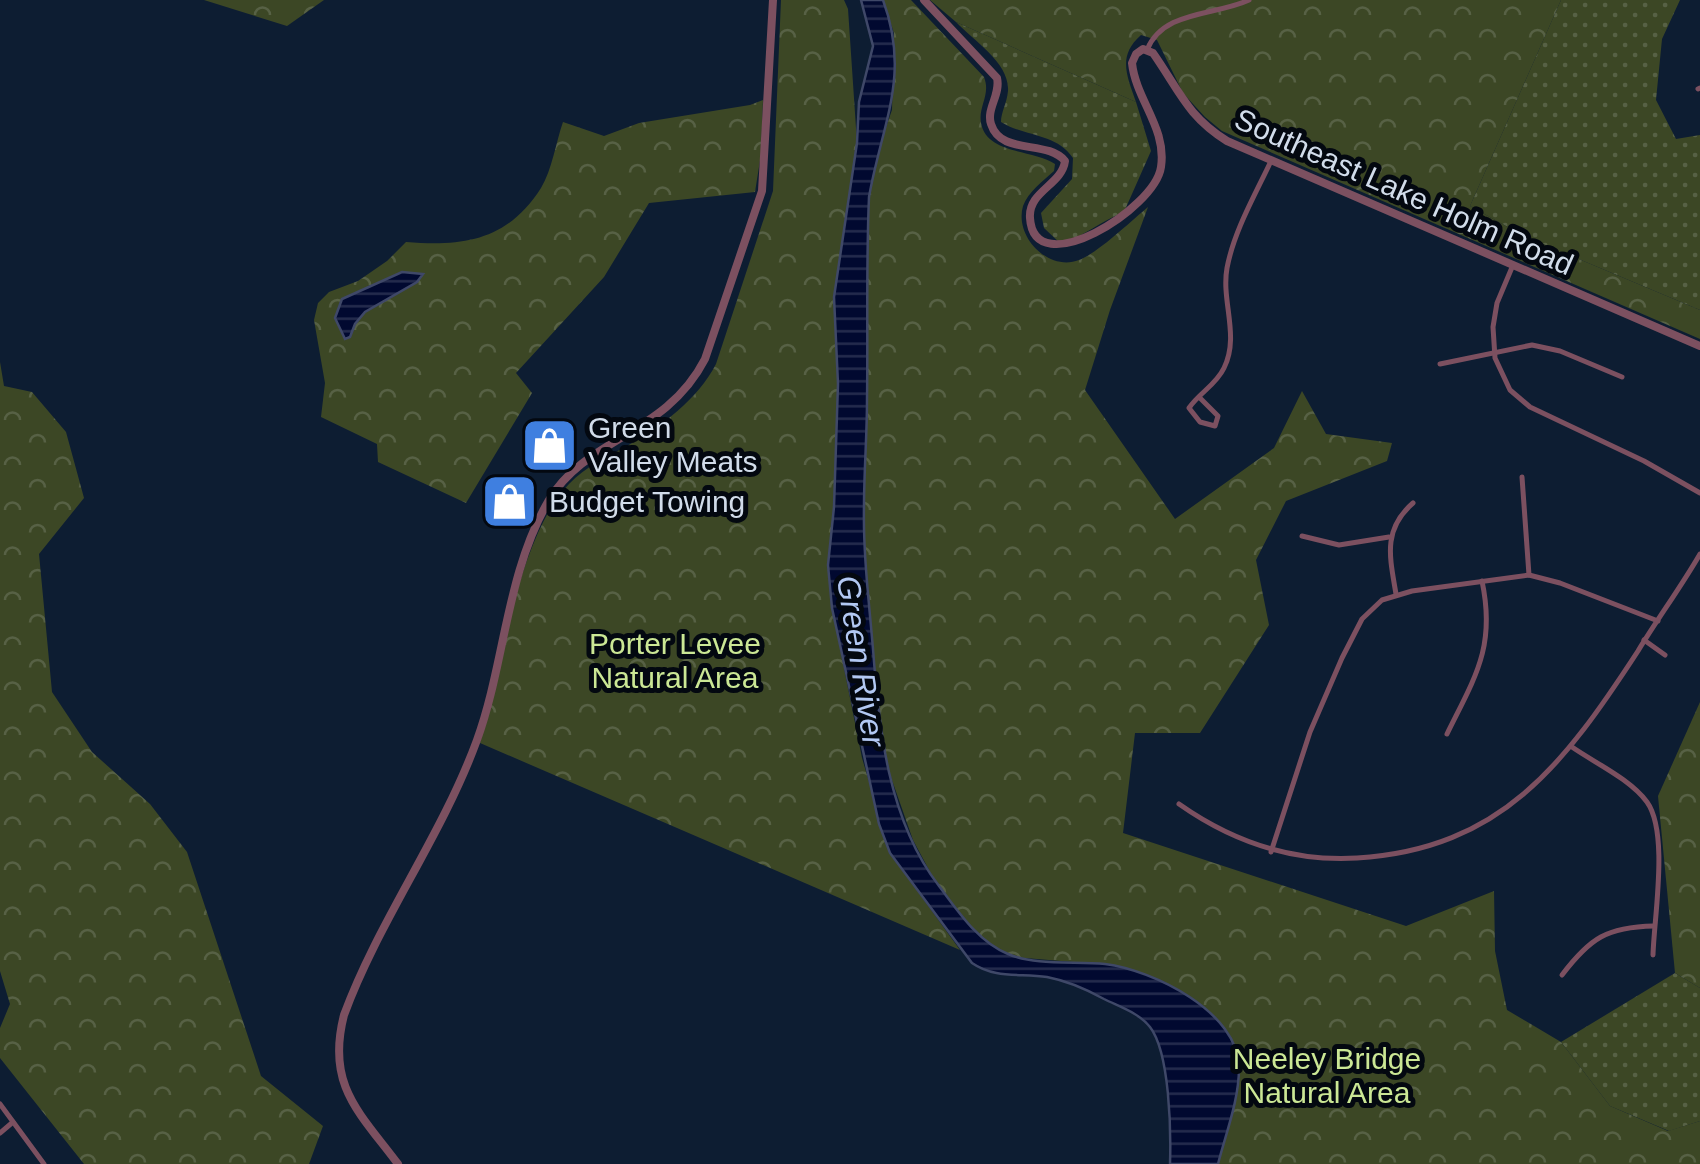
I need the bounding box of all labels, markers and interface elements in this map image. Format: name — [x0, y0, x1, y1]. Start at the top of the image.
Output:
street label: Southeast Lake Holm Road — [1230, 102, 1579, 281]
place label: Green Valley Meats — [588, 411, 758, 478]
shop icon: Green Valley Meats — [519, 415, 579, 475]
shop icon: Budget Towing — [480, 472, 540, 532]
place label: Budget Towing — [549, 485, 745, 518]
water label: Green River — [830, 573, 892, 750]
park label: Porter Levee Natural Area — [589, 627, 761, 694]
park label: Neeley Bridge Natural Area — [1233, 1042, 1421, 1109]

